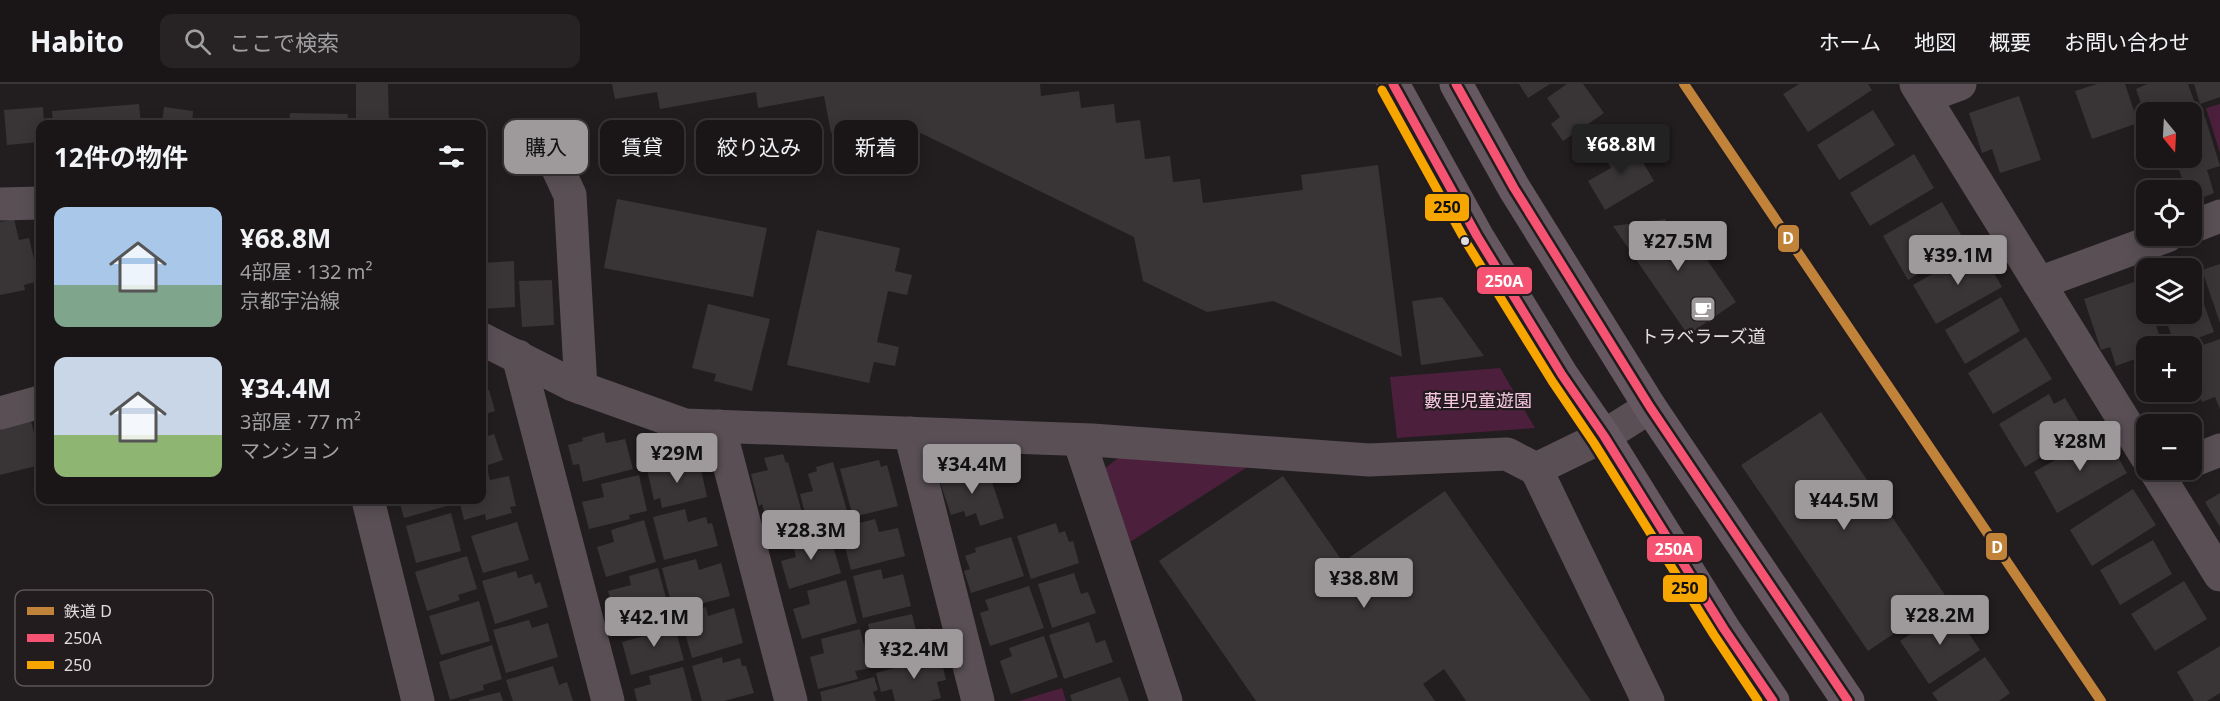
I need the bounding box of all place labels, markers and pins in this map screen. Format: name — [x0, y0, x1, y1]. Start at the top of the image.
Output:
pin: ¥68.8M — [1572, 124, 1670, 175]
pin: ¥27.5M — [1629, 221, 1727, 272]
unlabelled marker — [1459, 235, 1471, 247]
pin: ¥39.1M — [1909, 235, 2007, 286]
cafe icon: トラベラーズ道 — [1688, 294, 1718, 324]
place label: トラベラーズ道 — [1640, 324, 1766, 348]
pin: ¥28M — [2044, 421, 2116, 472]
pin: ¥29M — [641, 433, 713, 484]
pin: ¥34.4M — [923, 444, 1021, 495]
pin: ¥44.5M — [1795, 480, 1893, 531]
pin: ¥28.3M — [762, 510, 860, 561]
pin: ¥38.8M — [1315, 558, 1413, 609]
pin: ¥28.2M — [1891, 595, 1989, 646]
pin: ¥42.1M — [605, 597, 703, 648]
pin: ¥32.4M — [865, 629, 963, 680]

